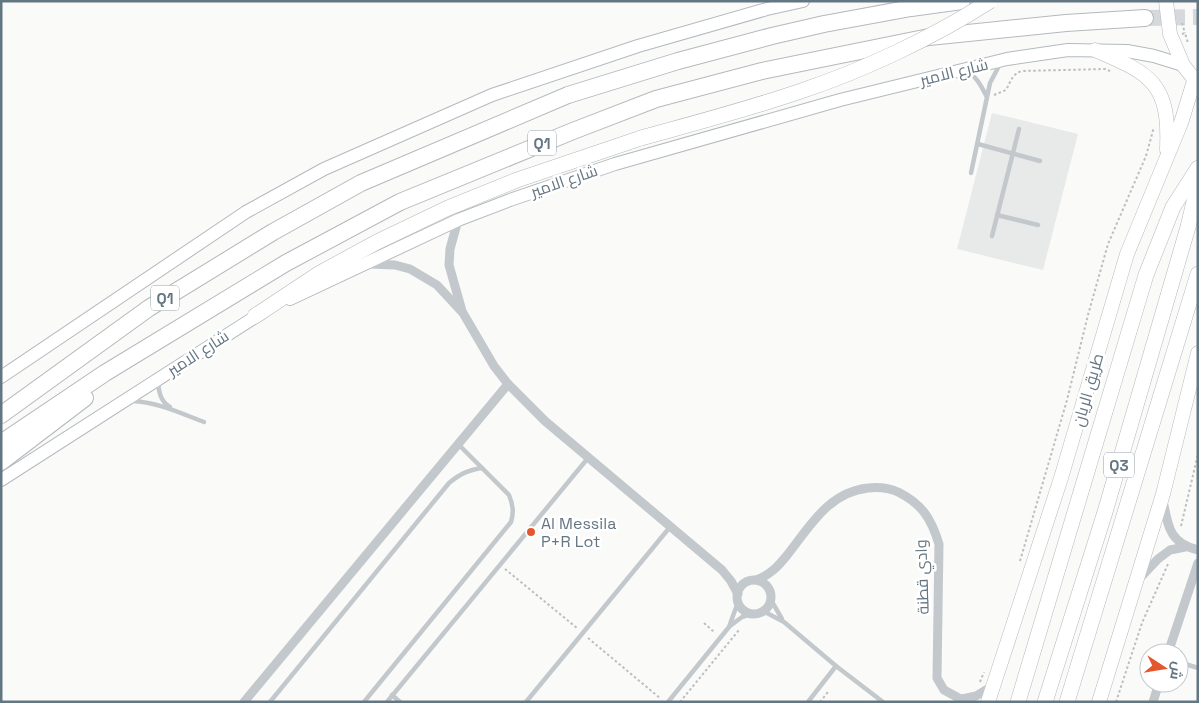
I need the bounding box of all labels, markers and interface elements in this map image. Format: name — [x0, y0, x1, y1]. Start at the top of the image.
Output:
street label: شارع الامير — [917, 53, 990, 92]
road number: Q1 — [528, 130, 556, 156]
street label: شارع الامير — [527, 160, 601, 204]
road number: Q1 — [151, 286, 179, 310]
street label: شارع الامير — [162, 325, 233, 382]
street label: طريق الريان — [1068, 351, 1108, 429]
road number: Q3 — [1104, 452, 1134, 478]
place label: Al Messila P+R Lot — [541, 513, 616, 552]
marker: Al Messila P+R Lot — [525, 526, 537, 538]
street label: وادي قطنة — [910, 539, 937, 615]
north arrow — [1139, 643, 1189, 693]
text: ش — [1166, 660, 1187, 681]

